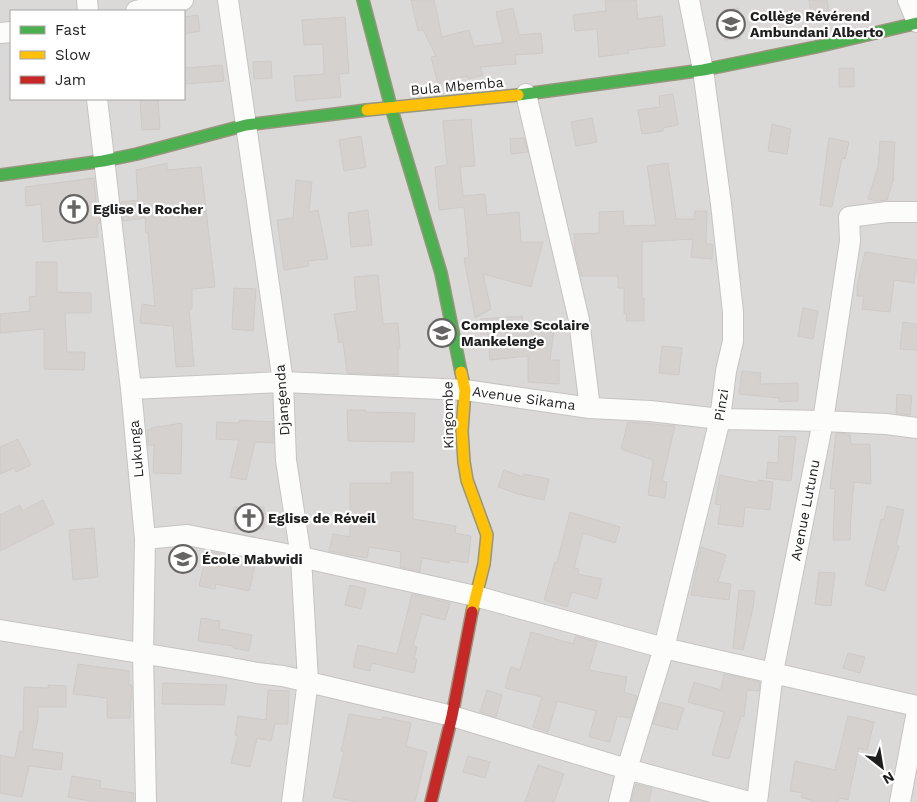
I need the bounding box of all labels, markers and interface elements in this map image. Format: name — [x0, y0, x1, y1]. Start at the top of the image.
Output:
place label: Collège Révérend Ambundani Alberto — [750, 8, 883, 40]
school or university icon: Collège Révérend Ambundani Alberto — [716, 9, 746, 39]
legend — [10, 10, 185, 100]
text: Fast — [55, 21, 87, 39]
text: Slow — [55, 46, 91, 64]
text: Jam — [55, 71, 86, 89]
street label: Bula Mbemba — [410, 74, 504, 98]
church icon: Eglise le Rocher — [59, 194, 89, 224]
place label: Eglise le Rocher — [93, 201, 203, 217]
place label: Complexe Scolaire Mankelenge — [461, 317, 589, 349]
school or university icon: Complexe Scolaire Mankelenge — [427, 318, 457, 348]
street label: Djangenda — [272, 364, 292, 436]
street label: Kingombe — [439, 381, 457, 449]
street label: Avenue Sikama — [471, 383, 577, 413]
street label: Pinzi — [711, 388, 731, 422]
street label: Lukunga — [126, 420, 146, 478]
street label: Avenue Lutunu — [787, 458, 823, 562]
church icon: Eglise de Réveil — [234, 503, 264, 533]
place label: Eglise de Réveil — [268, 510, 376, 526]
school or university icon: École Mabwidi — [168, 544, 198, 574]
place label: École Mabwidi — [202, 551, 303, 567]
north arrow — [857, 742, 907, 792]
text: N — [880, 769, 897, 788]

